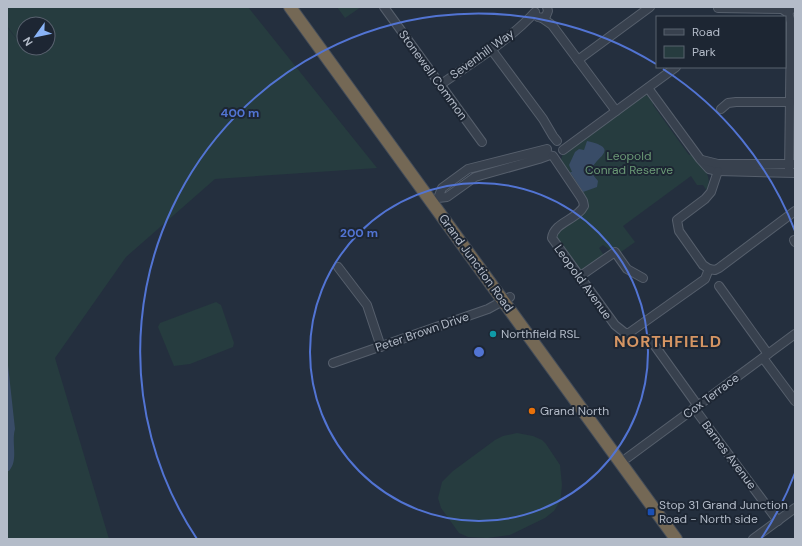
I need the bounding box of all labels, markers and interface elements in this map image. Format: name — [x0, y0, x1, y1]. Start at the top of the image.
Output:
north arrow — [16, 16, 56, 56]
legend — [656, 16, 786, 68]
text: Road — [692, 24, 720, 40]
street label: Sevenhill Way — [447, 25, 518, 83]
street label: Stonewell Common — [395, 27, 471, 123]
text: N — [20, 34, 36, 49]
text: Park — [692, 44, 716, 60]
text: 400 m — [221, 105, 259, 121]
park label: Leopold Conrad Reserve — [585, 148, 673, 178]
street label: Grand Junction Road — [435, 211, 517, 315]
text: 200 m — [340, 225, 378, 241]
street label: Leopold Avenue — [550, 241, 616, 323]
street label: Peter Brown Drive — [373, 308, 471, 356]
place label: Northfield RSL — [501, 326, 580, 342]
marker: Northfield RSL — [488, 329, 498, 339]
district label: NORTHFIELD — [614, 331, 722, 352]
centre of rings — [472, 345, 486, 359]
street label: Cox Terrace — [680, 370, 742, 422]
place label: Grand North — [540, 403, 609, 419]
marker: Grand North — [527, 406, 537, 416]
street label: Barnes Avenue — [698, 417, 760, 493]
place label: Stop 31 Grand Junction Road - North side — [659, 497, 788, 527]
marker: Stop 31 Grand Junction Road - North side — [646, 507, 656, 517]

